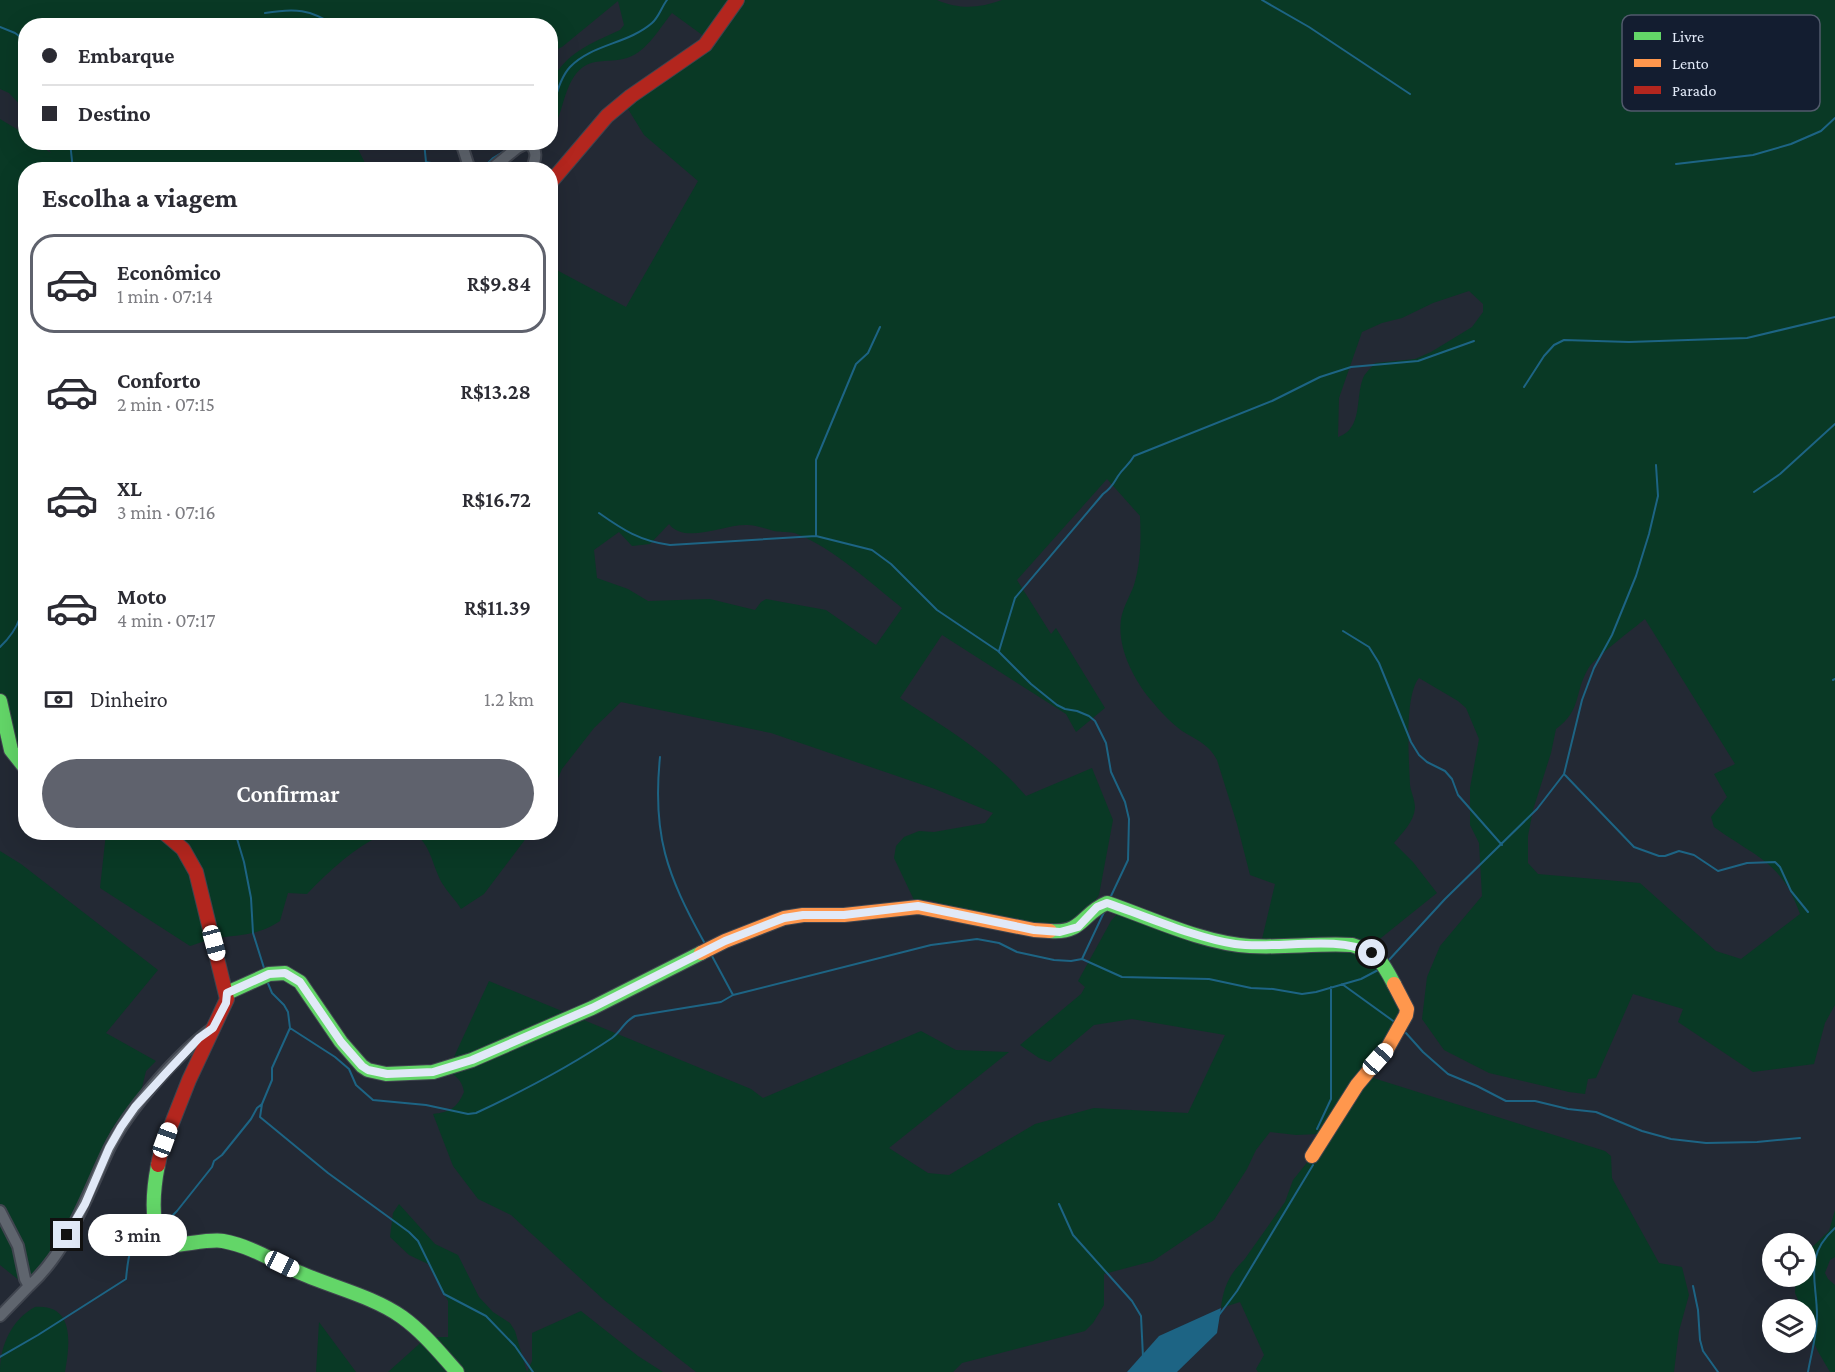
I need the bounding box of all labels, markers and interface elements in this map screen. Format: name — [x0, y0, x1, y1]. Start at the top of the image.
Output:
legend — [1622, 15, 1820, 111]
text: Livre — [1672, 28, 1704, 45]
text: Embarque — [78, 43, 175, 68]
text: Lento — [1672, 55, 1709, 72]
text: Parado — [1672, 82, 1716, 99]
text: Destino — [78, 101, 151, 126]
text: Escolha a viagem — [42, 183, 238, 213]
icon: car — [45, 257, 99, 311]
text: Econômico — [117, 260, 221, 285]
text: R$9.84 — [467, 271, 531, 296]
text: 1 min · 07:14 — [117, 285, 213, 307]
icon: car — [45, 365, 99, 419]
text: Conforto — [117, 368, 201, 393]
text: R$13.28 — [460, 379, 531, 404]
text: 2 min · 07:15 — [117, 393, 215, 415]
icon: car — [45, 473, 99, 527]
text: XL — [117, 476, 142, 501]
text: R$16.72 — [462, 487, 531, 512]
text: 3 min · 07:16 — [117, 501, 216, 523]
icon: car — [45, 581, 99, 635]
text: Moto — [117, 584, 167, 609]
text: R$11.39 — [464, 595, 531, 620]
text: 4 min · 07:17 — [117, 609, 216, 631]
icon: cash — [42, 683, 75, 716]
text: Dinheiro — [90, 687, 168, 712]
text: 1.2 km — [484, 688, 534, 710]
button: Confirmar — [42, 759, 534, 828]
car — [201, 923, 227, 963]
route start — [1358, 939, 1385, 966]
car — [1359, 1040, 1397, 1078]
car — [150, 1120, 180, 1160]
callout: 3 min — [88, 1214, 187, 1256]
route end — [53, 1221, 80, 1248]
text: 3 min — [114, 1224, 161, 1246]
map controls — [1762, 1233, 1816, 1353]
button: locate — [1762, 1233, 1816, 1287]
car — [262, 1248, 302, 1280]
button: layers — [1762, 1299, 1816, 1353]

